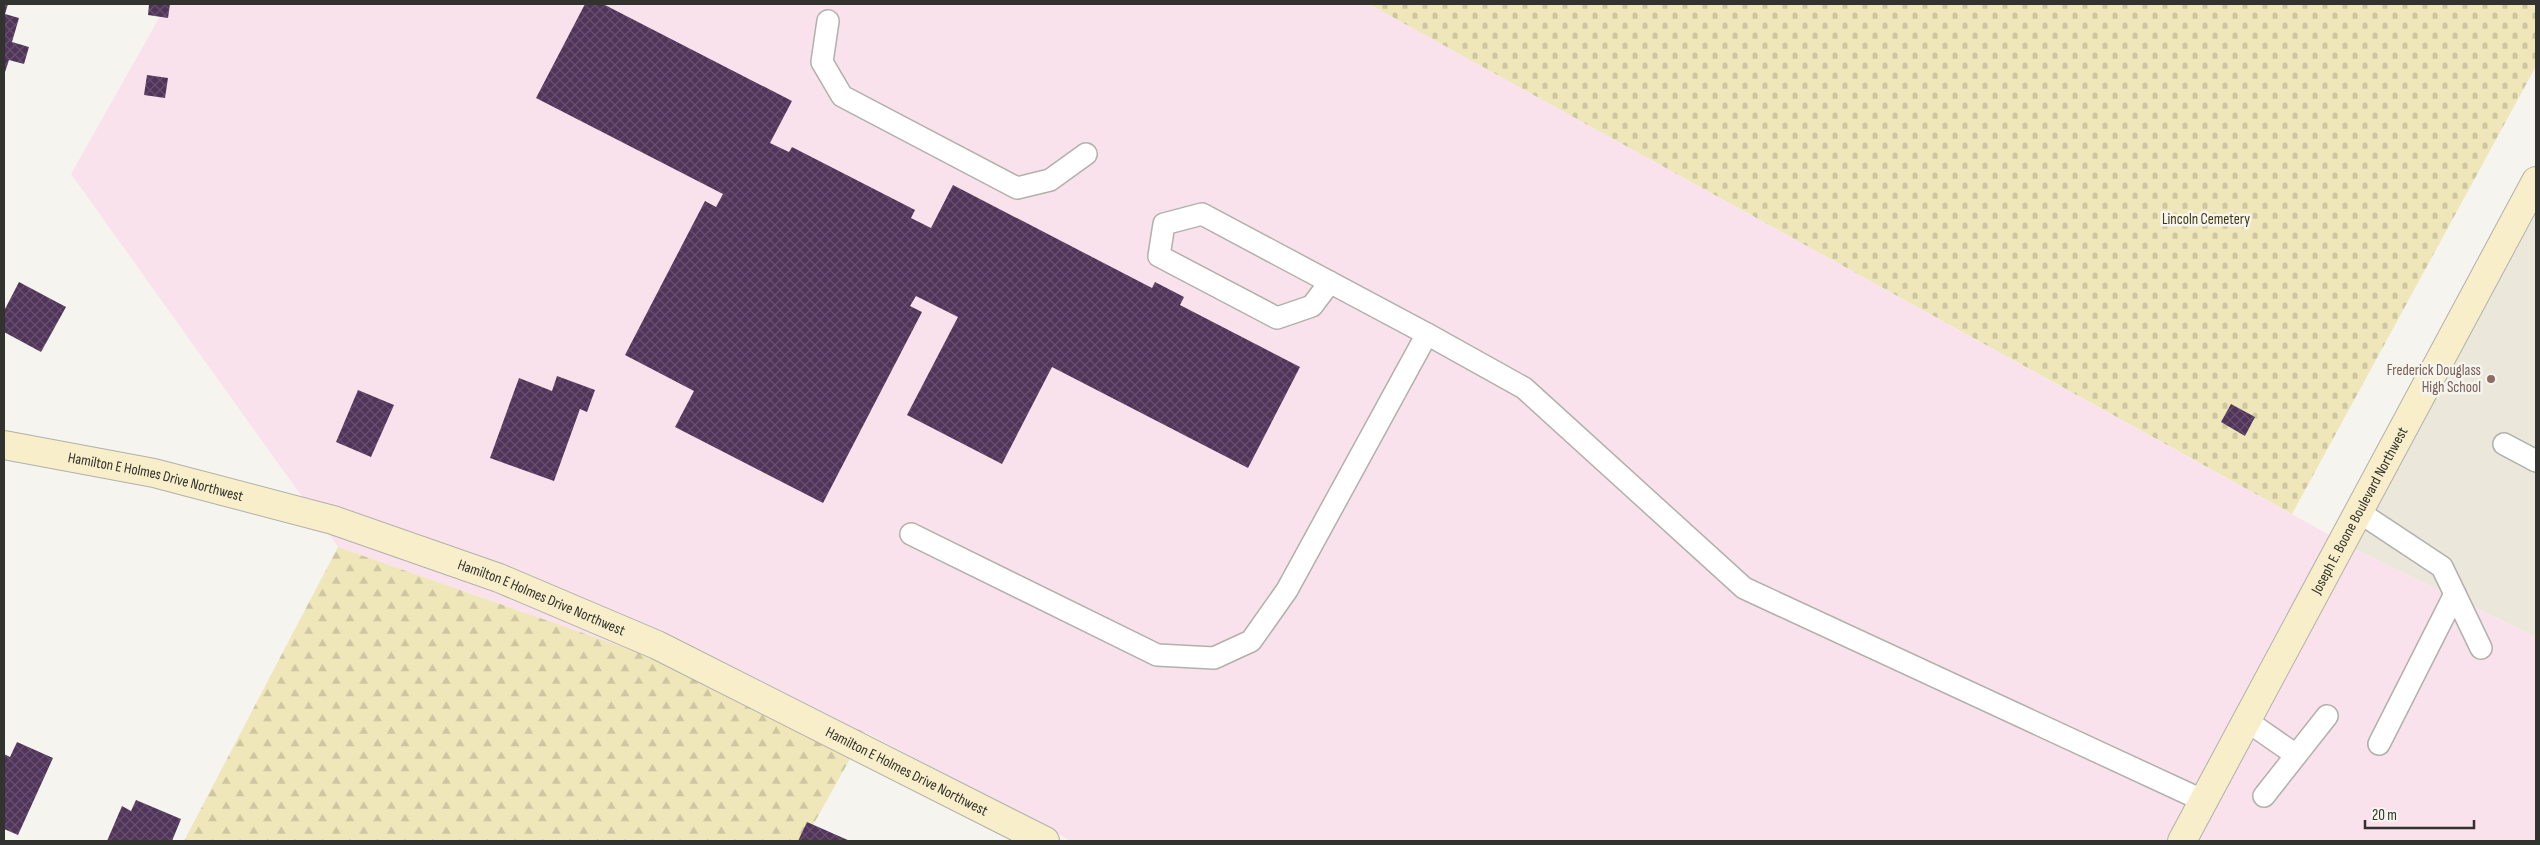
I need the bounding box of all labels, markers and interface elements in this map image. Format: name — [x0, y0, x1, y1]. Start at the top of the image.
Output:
park label: Lincoln Cemetery — [2162, 210, 2250, 229]
place label: Frederick Douglass High School — [2387, 361, 2481, 397]
marker: Frederick Douglass High School — [2485, 373, 2497, 385]
street label: Joseph E. Boone Boulevard Northwest — [2307, 424, 2412, 599]
street label: Hamilton E Holmes Drive Northwest — [66, 448, 246, 506]
street label: Hamilton E Holmes Drive Northwest — [455, 555, 628, 641]
street label: Hamilton E Holmes Drive Northwest — [822, 723, 991, 821]
scale bar — [2365, 798, 2474, 830]
text: 20 m — [2372, 806, 2397, 825]

